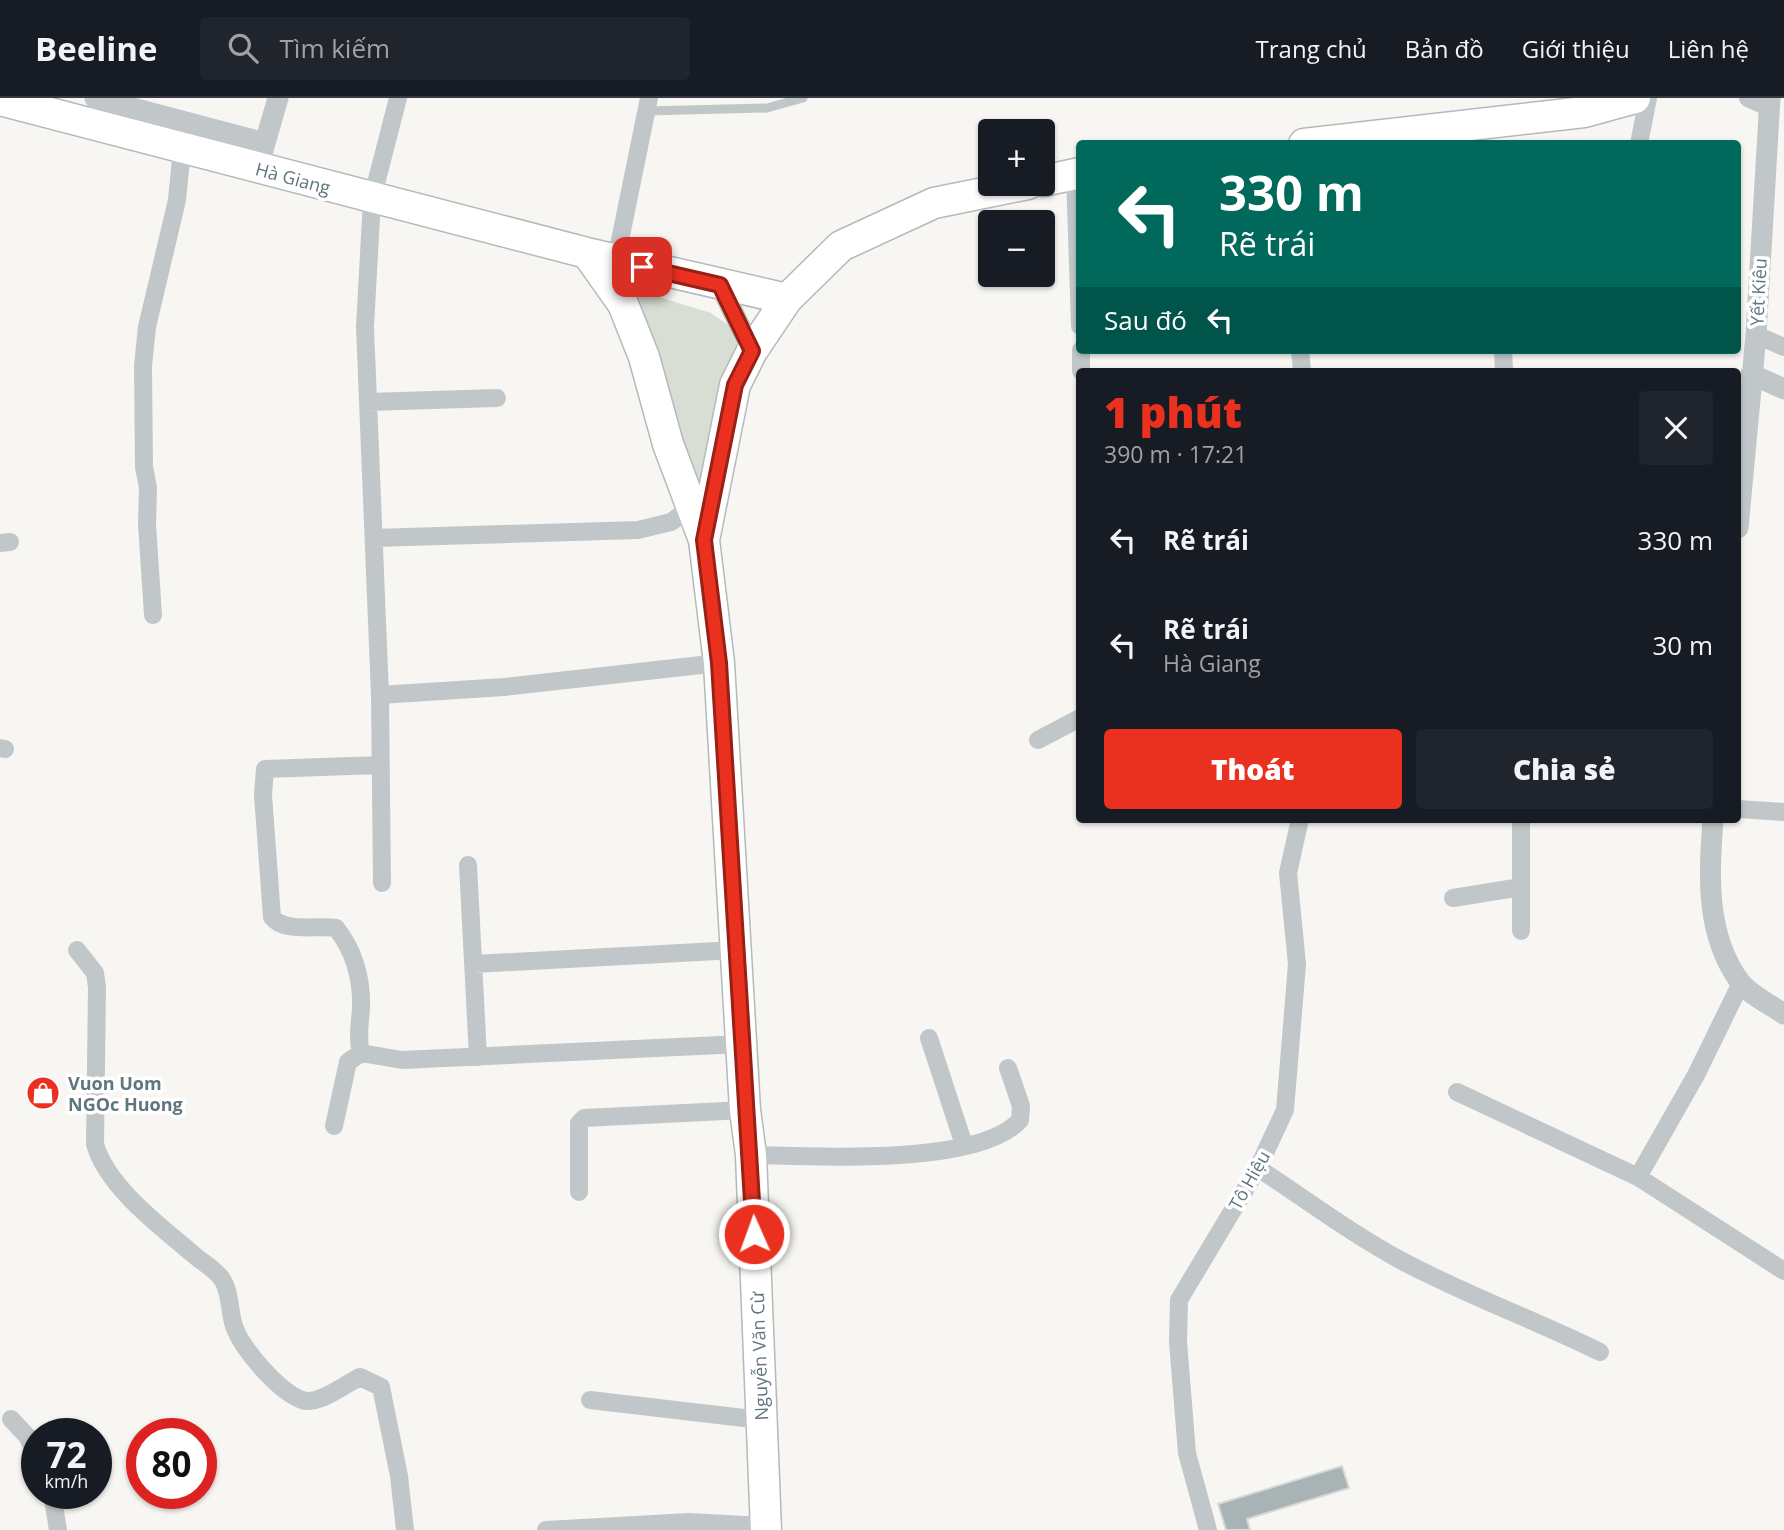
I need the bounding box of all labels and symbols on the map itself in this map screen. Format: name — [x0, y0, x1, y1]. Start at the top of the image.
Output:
street label: Hà Giang — [253, 157, 333, 200]
pin — [612, 237, 672, 297]
street label: Yết Kiêu — [1744, 257, 1772, 327]
place label: Vuon Uom NGOc Huong — [68, 1071, 183, 1116]
shop icon: Vuon Uom NGOc Huong — [24, 1074, 62, 1112]
street label: Tô Hiệu — [1223, 1146, 1275, 1214]
position arrow — [717, 1197, 791, 1271]
street label: Nguyễn Văn Cừ — [745, 1290, 773, 1421]
speed limit sign: 80 — [126, 1418, 217, 1509]

